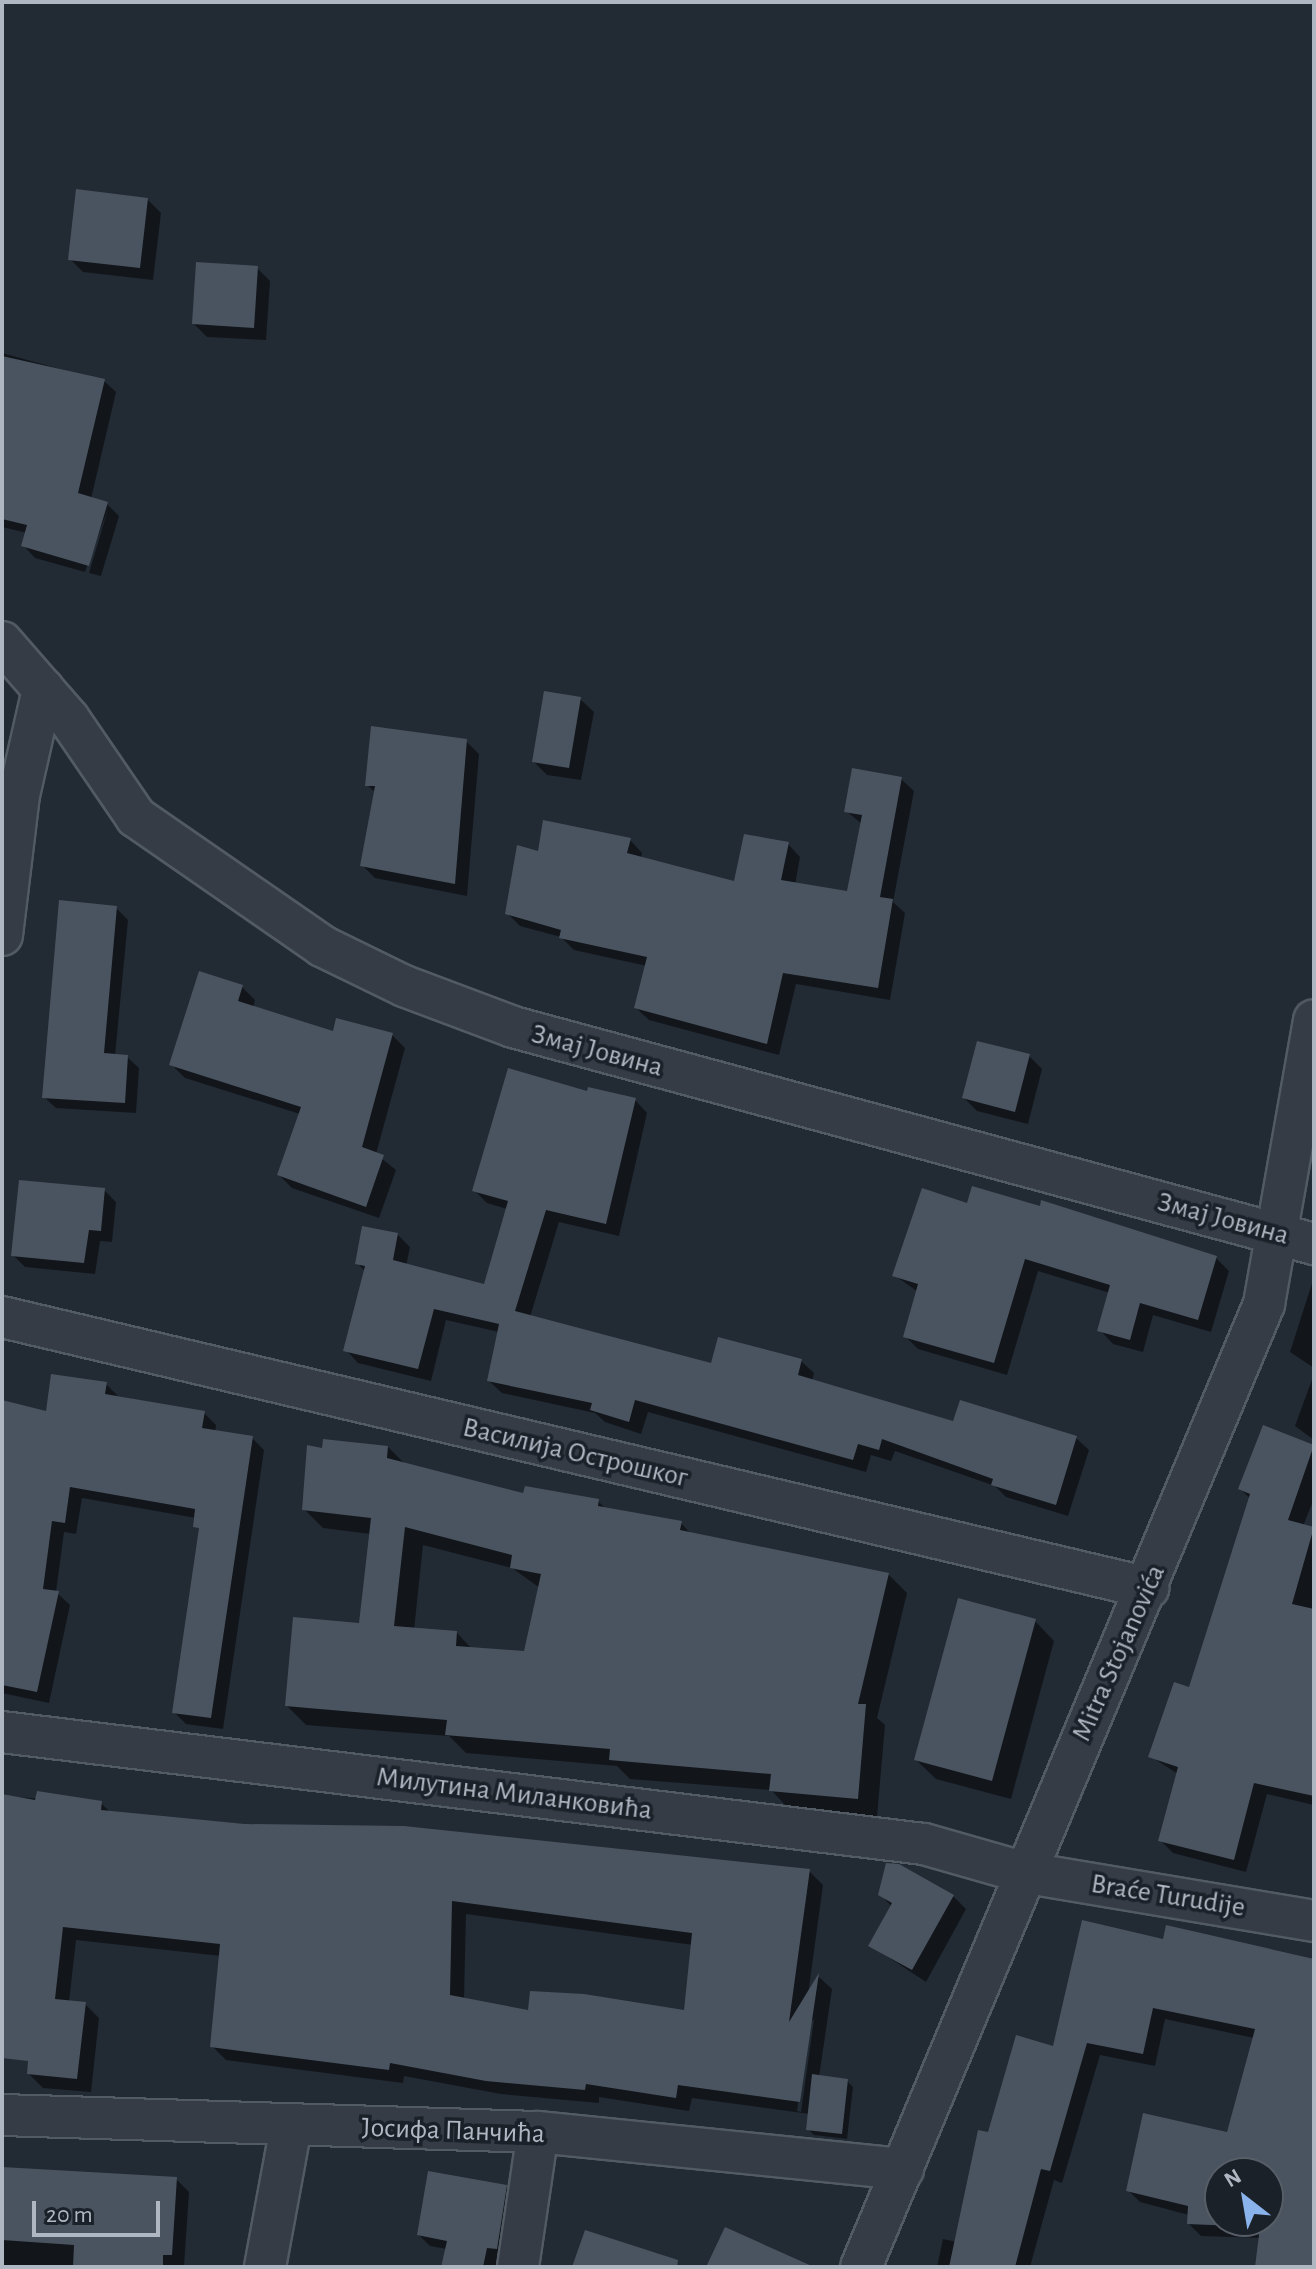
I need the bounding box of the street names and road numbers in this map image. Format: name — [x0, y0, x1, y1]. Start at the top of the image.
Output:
street label: Змај Јовина — [528, 1017, 666, 1085]
street label: Змај Јовина — [1154, 1185, 1292, 1253]
street label: Василија Острошког — [459, 1411, 691, 1495]
street label: Mitra Stojanovića — [1065, 1560, 1173, 1746]
street label: Милутина Миланковића — [374, 1760, 654, 1828]
street label: Braće Turudije — [1089, 1867, 1247, 1925]
street label: Јосифа Панчића — [361, 2111, 545, 2151]

